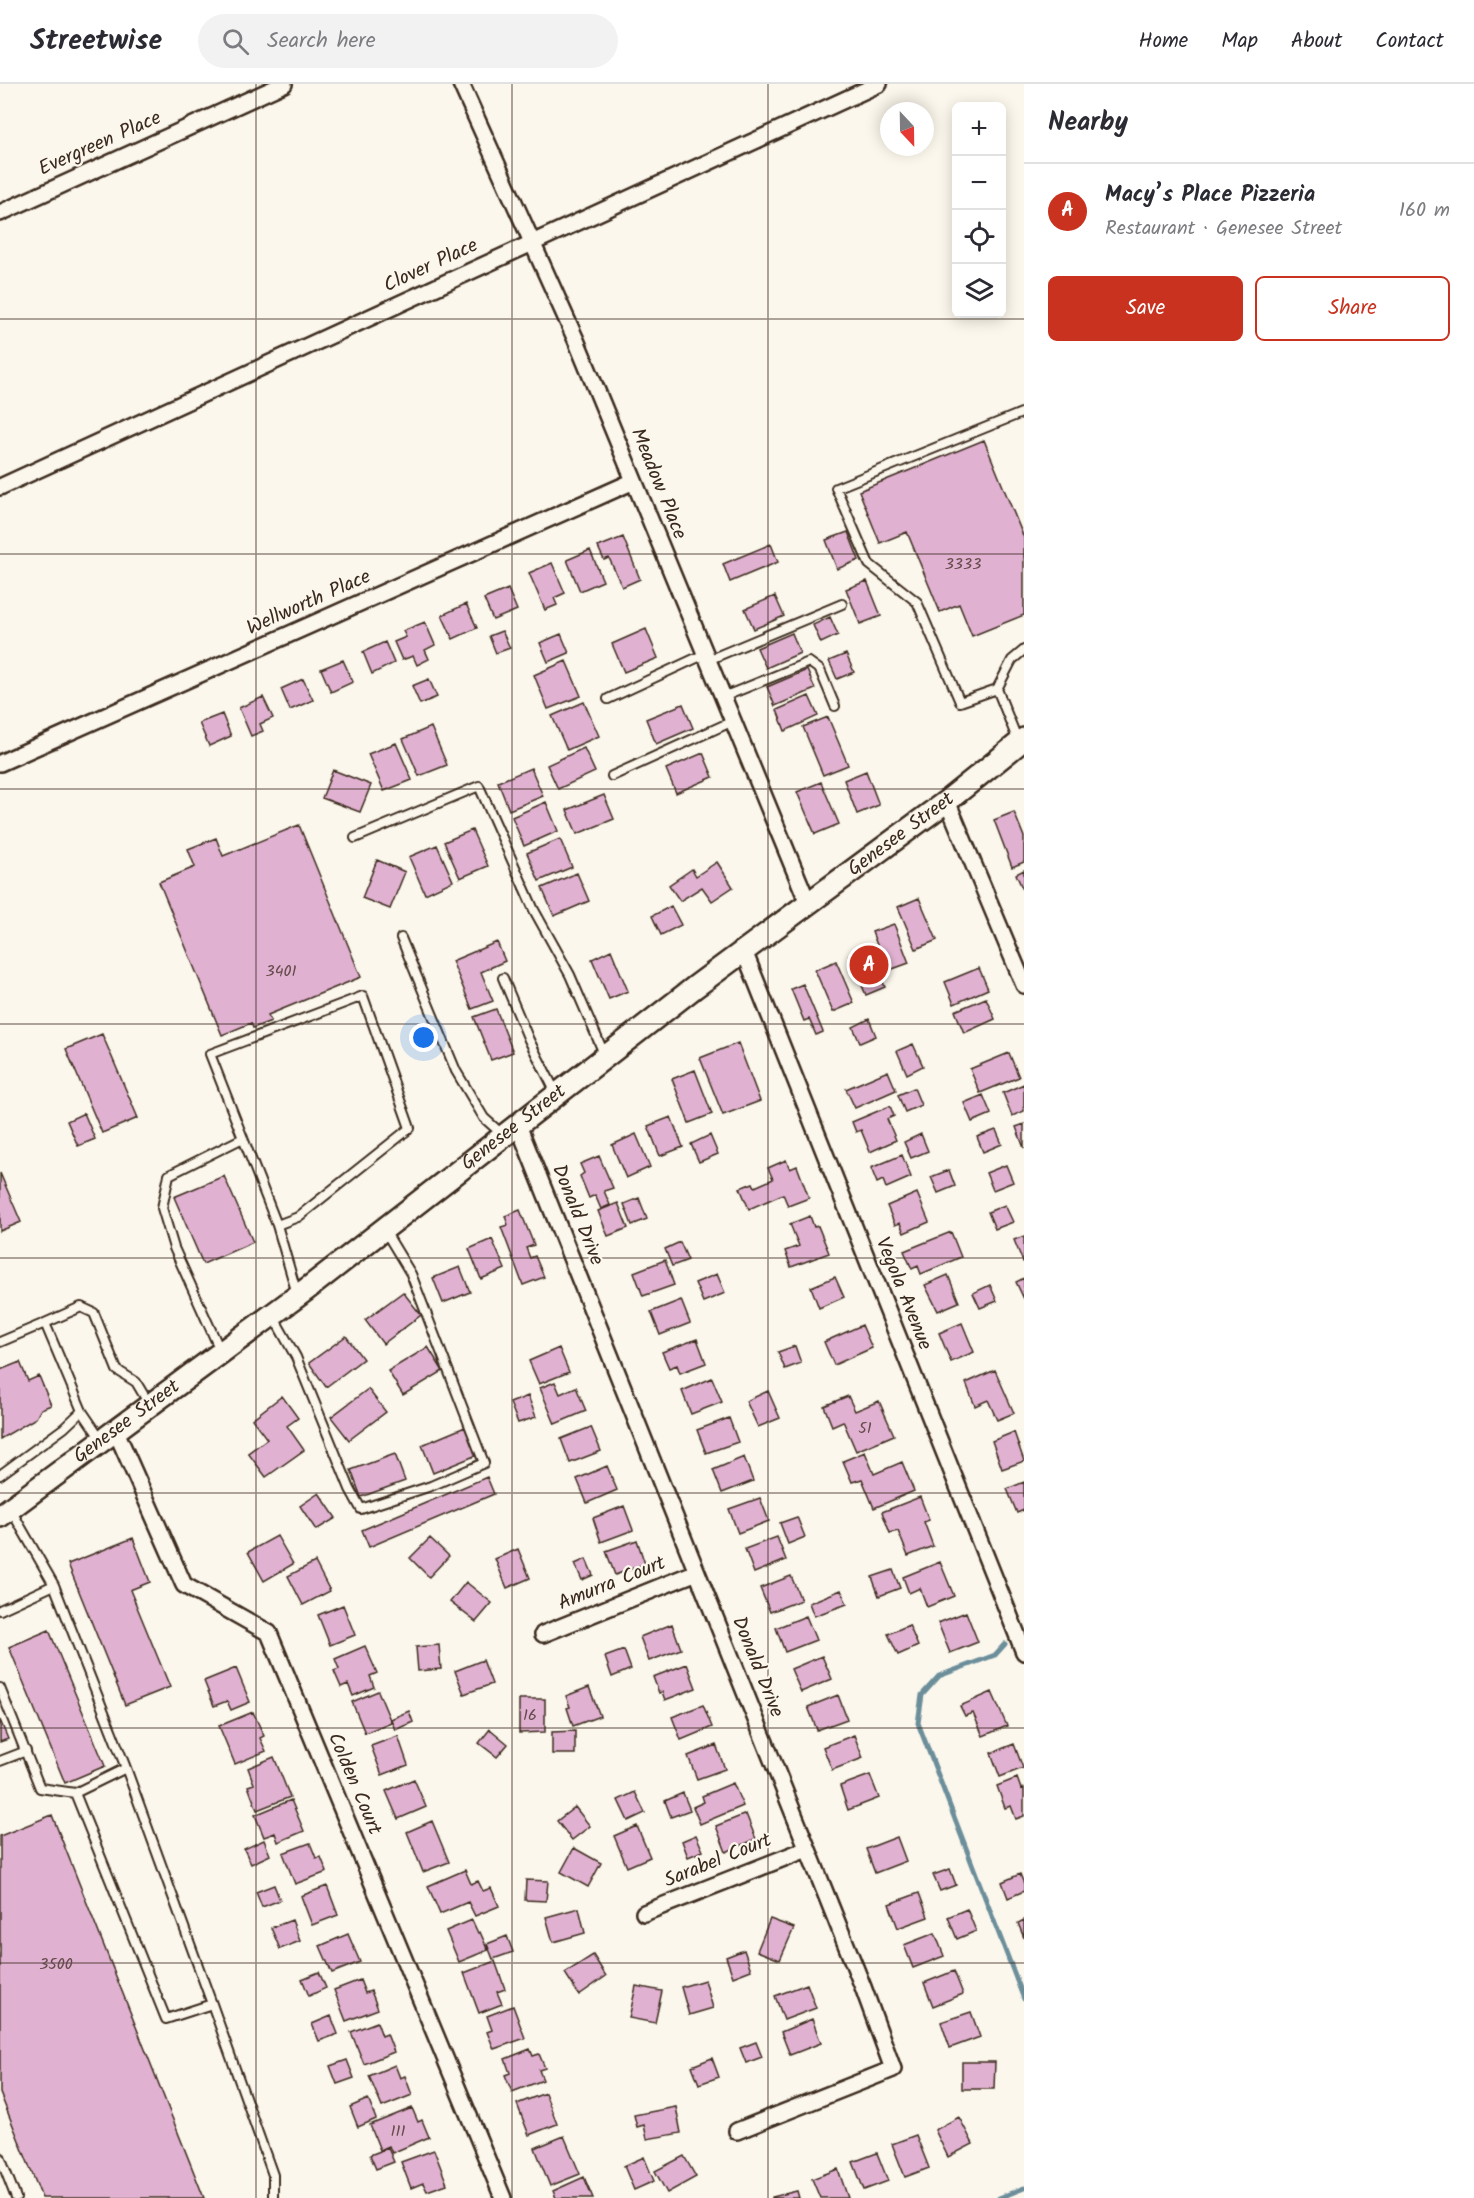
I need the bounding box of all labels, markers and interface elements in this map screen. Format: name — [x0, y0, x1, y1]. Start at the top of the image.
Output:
search box — [198, 14, 618, 68]
text: Streetwise — [30, 19, 162, 64]
text: Search here — [267, 24, 376, 59]
icon: search — [219, 25, 252, 58]
text: Home — [1139, 25, 1188, 58]
text: Map — [1221, 25, 1258, 58]
text: About — [1291, 25, 1342, 58]
text: Contact — [1375, 25, 1444, 58]
north arrow — [880, 102, 934, 156]
map controls — [952, 102, 1006, 318]
button: + — [952, 102, 1006, 156]
text: Nearby — [1048, 102, 1128, 144]
street label: Evergreen Place — [33, 103, 167, 185]
button: − — [952, 156, 1006, 210]
text: Macy’s Place Pizzeria — [1105, 178, 1315, 213]
text: A — [1061, 195, 1074, 227]
text: 160 m — [1399, 195, 1450, 227]
button: locate — [952, 210, 1006, 264]
text: Restaurant · Genesee Street — [1105, 213, 1342, 245]
street label: Clover Place — [378, 230, 484, 302]
button: layers — [952, 264, 1006, 318]
button: Save — [1048, 276, 1243, 341]
button: Share — [1255, 276, 1450, 341]
street label: Meadow Place — [621, 423, 695, 545]
house number: 3333 — [945, 552, 981, 577]
street label: Wellworth Place — [242, 561, 376, 645]
street label: Genesee Street — [841, 784, 962, 885]
pin: A — [850, 942, 888, 988]
house number: 3401 — [266, 959, 296, 984]
your location — [409, 1023, 438, 1052]
street label: Genesee Street — [454, 1076, 574, 1179]
street label: Donald Drive — [542, 1160, 612, 1270]
street label: Vegola Avenue — [866, 1233, 940, 1355]
street label: Genesee Street — [67, 1372, 188, 1472]
house number: 51 — [858, 1416, 872, 1441]
street label: Amurra Court — [553, 1548, 671, 1620]
street label: Donald Drive — [722, 1612, 792, 1722]
house number: 16 — [523, 1703, 537, 1728]
street label: Colden Court — [318, 1728, 390, 1840]
street label: Sarabel Court — [659, 1825, 777, 1897]
house number: 3500 — [39, 1952, 73, 1977]
house number: 111 — [390, 2119, 406, 2144]

